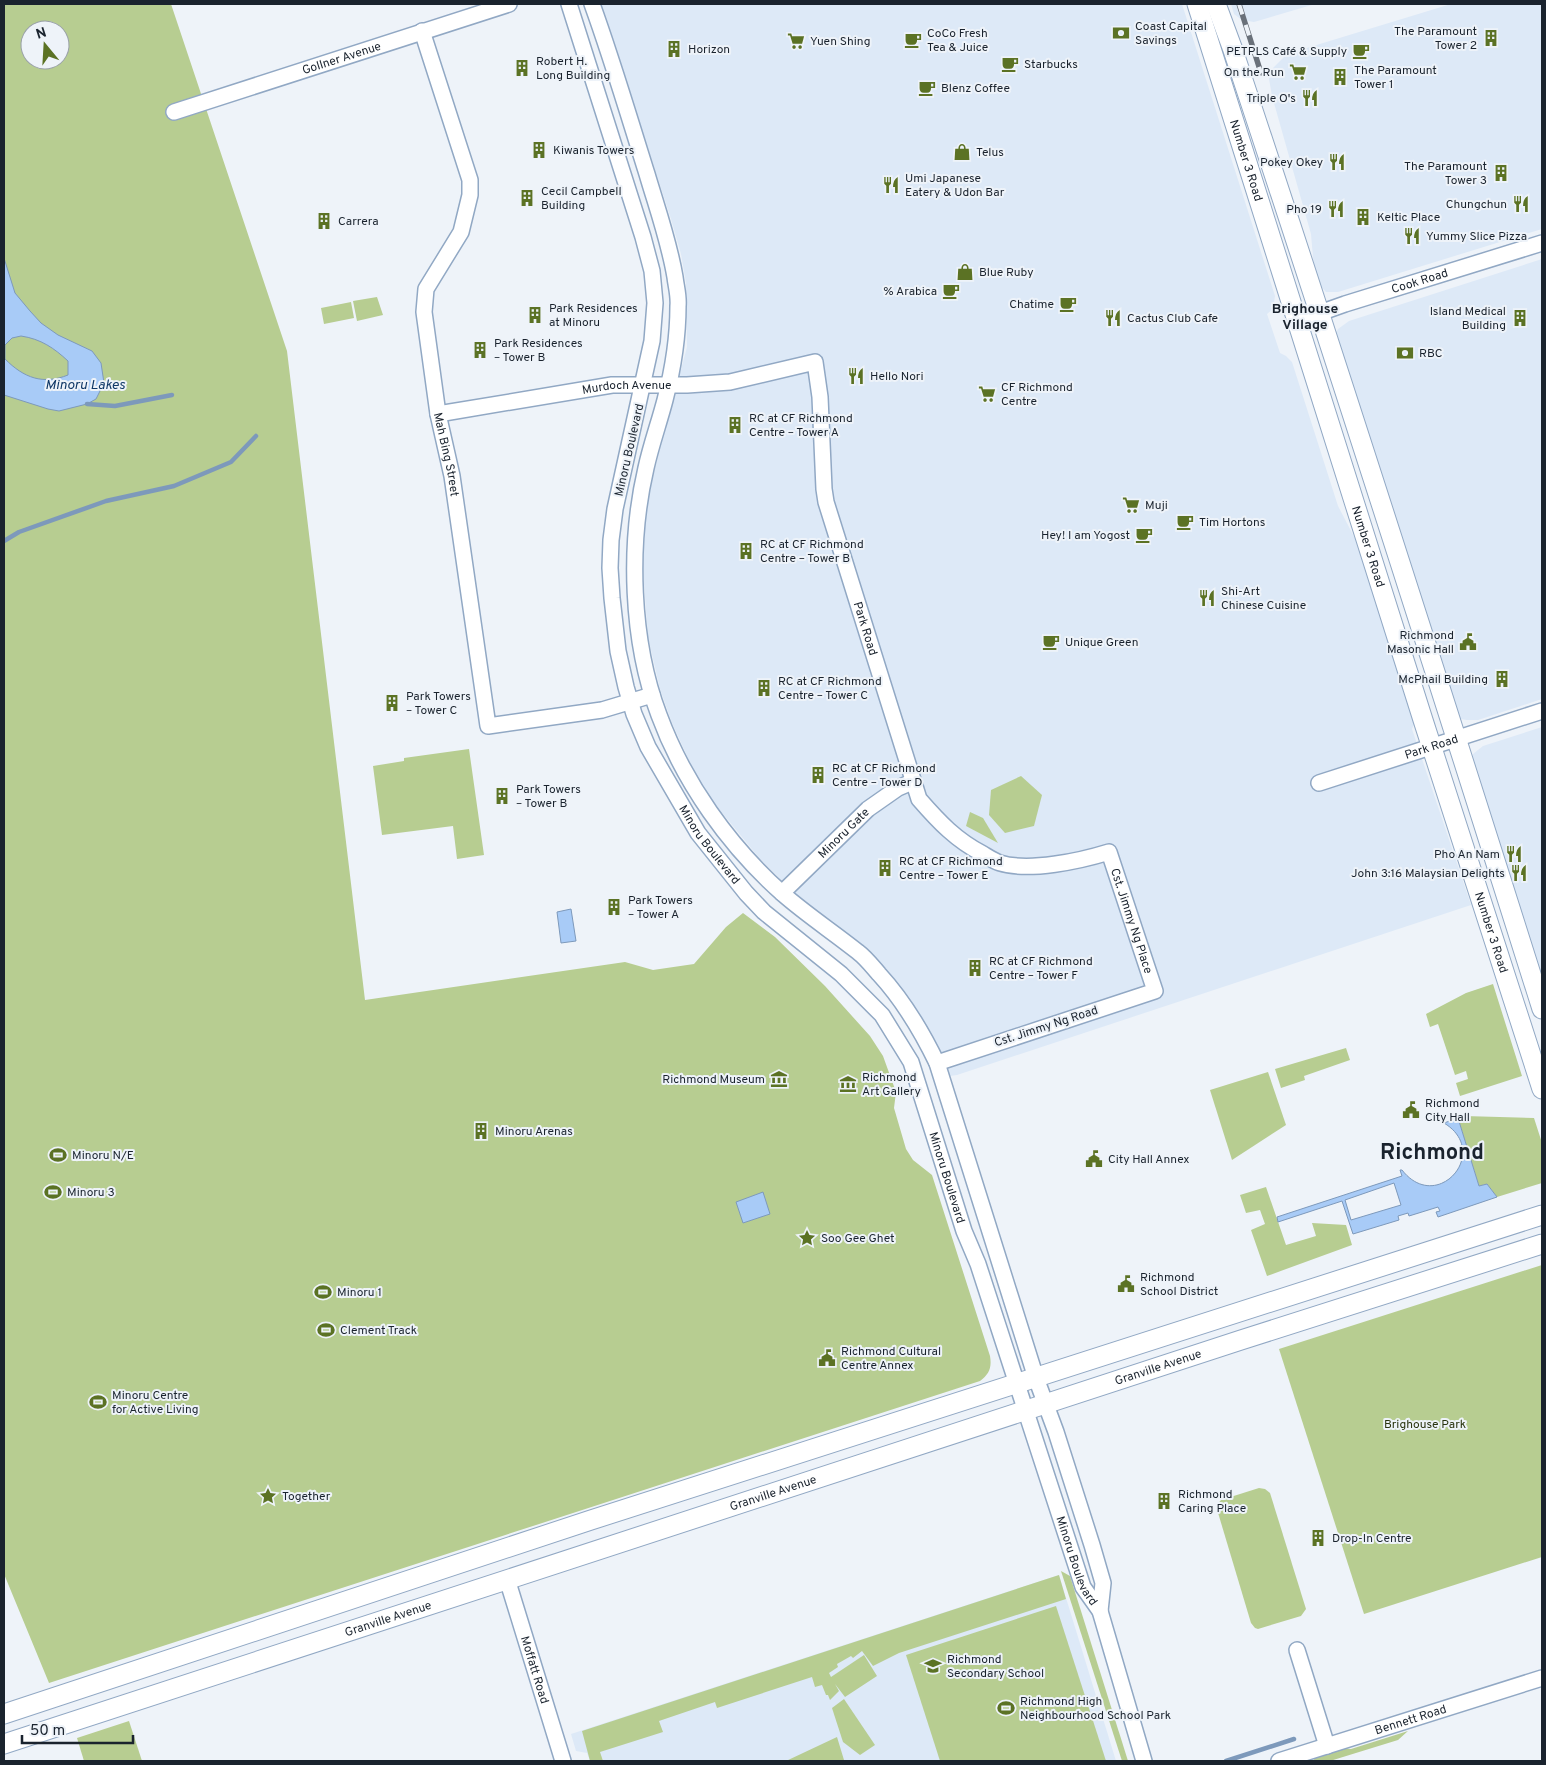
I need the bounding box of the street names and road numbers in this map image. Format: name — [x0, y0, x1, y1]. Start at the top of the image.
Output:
street label: Gollner Avenue — [300, 39, 383, 79]
street label: Number 3 Road — [1225, 118, 1266, 203]
street label: Cook Road — [1390, 266, 1450, 298]
street label: Murdoch Avenue — [581, 378, 672, 399]
street label: Minoru Boulevard — [612, 402, 648, 498]
street label: Mah Bing Street — [429, 411, 462, 498]
street label: Number 3 Road — [1347, 504, 1388, 590]
street label: Park Road — [849, 600, 881, 658]
street label: Park Road — [1403, 732, 1460, 764]
street label: Minoru Boulevard — [674, 802, 743, 888]
street label: Minoru Gate — [815, 805, 873, 862]
street label: Cst. Jimmy Ng Place — [1106, 866, 1156, 976]
street label: Number 3 Road — [1470, 890, 1511, 975]
street label: Cst. Jimmy Ng Road — [992, 1003, 1100, 1051]
street label: Minoru Boulevard — [924, 1130, 968, 1225]
street label: Granville Avenue — [1113, 1346, 1204, 1390]
street label: Granville Avenue — [728, 1472, 819, 1515]
street label: Minoru Boulevard — [1052, 1514, 1101, 1609]
street label: Granville Avenue — [343, 1598, 434, 1641]
street label: Moffatt Road — [516, 1634, 552, 1706]
street label: Bennett Road — [1373, 1702, 1449, 1739]

